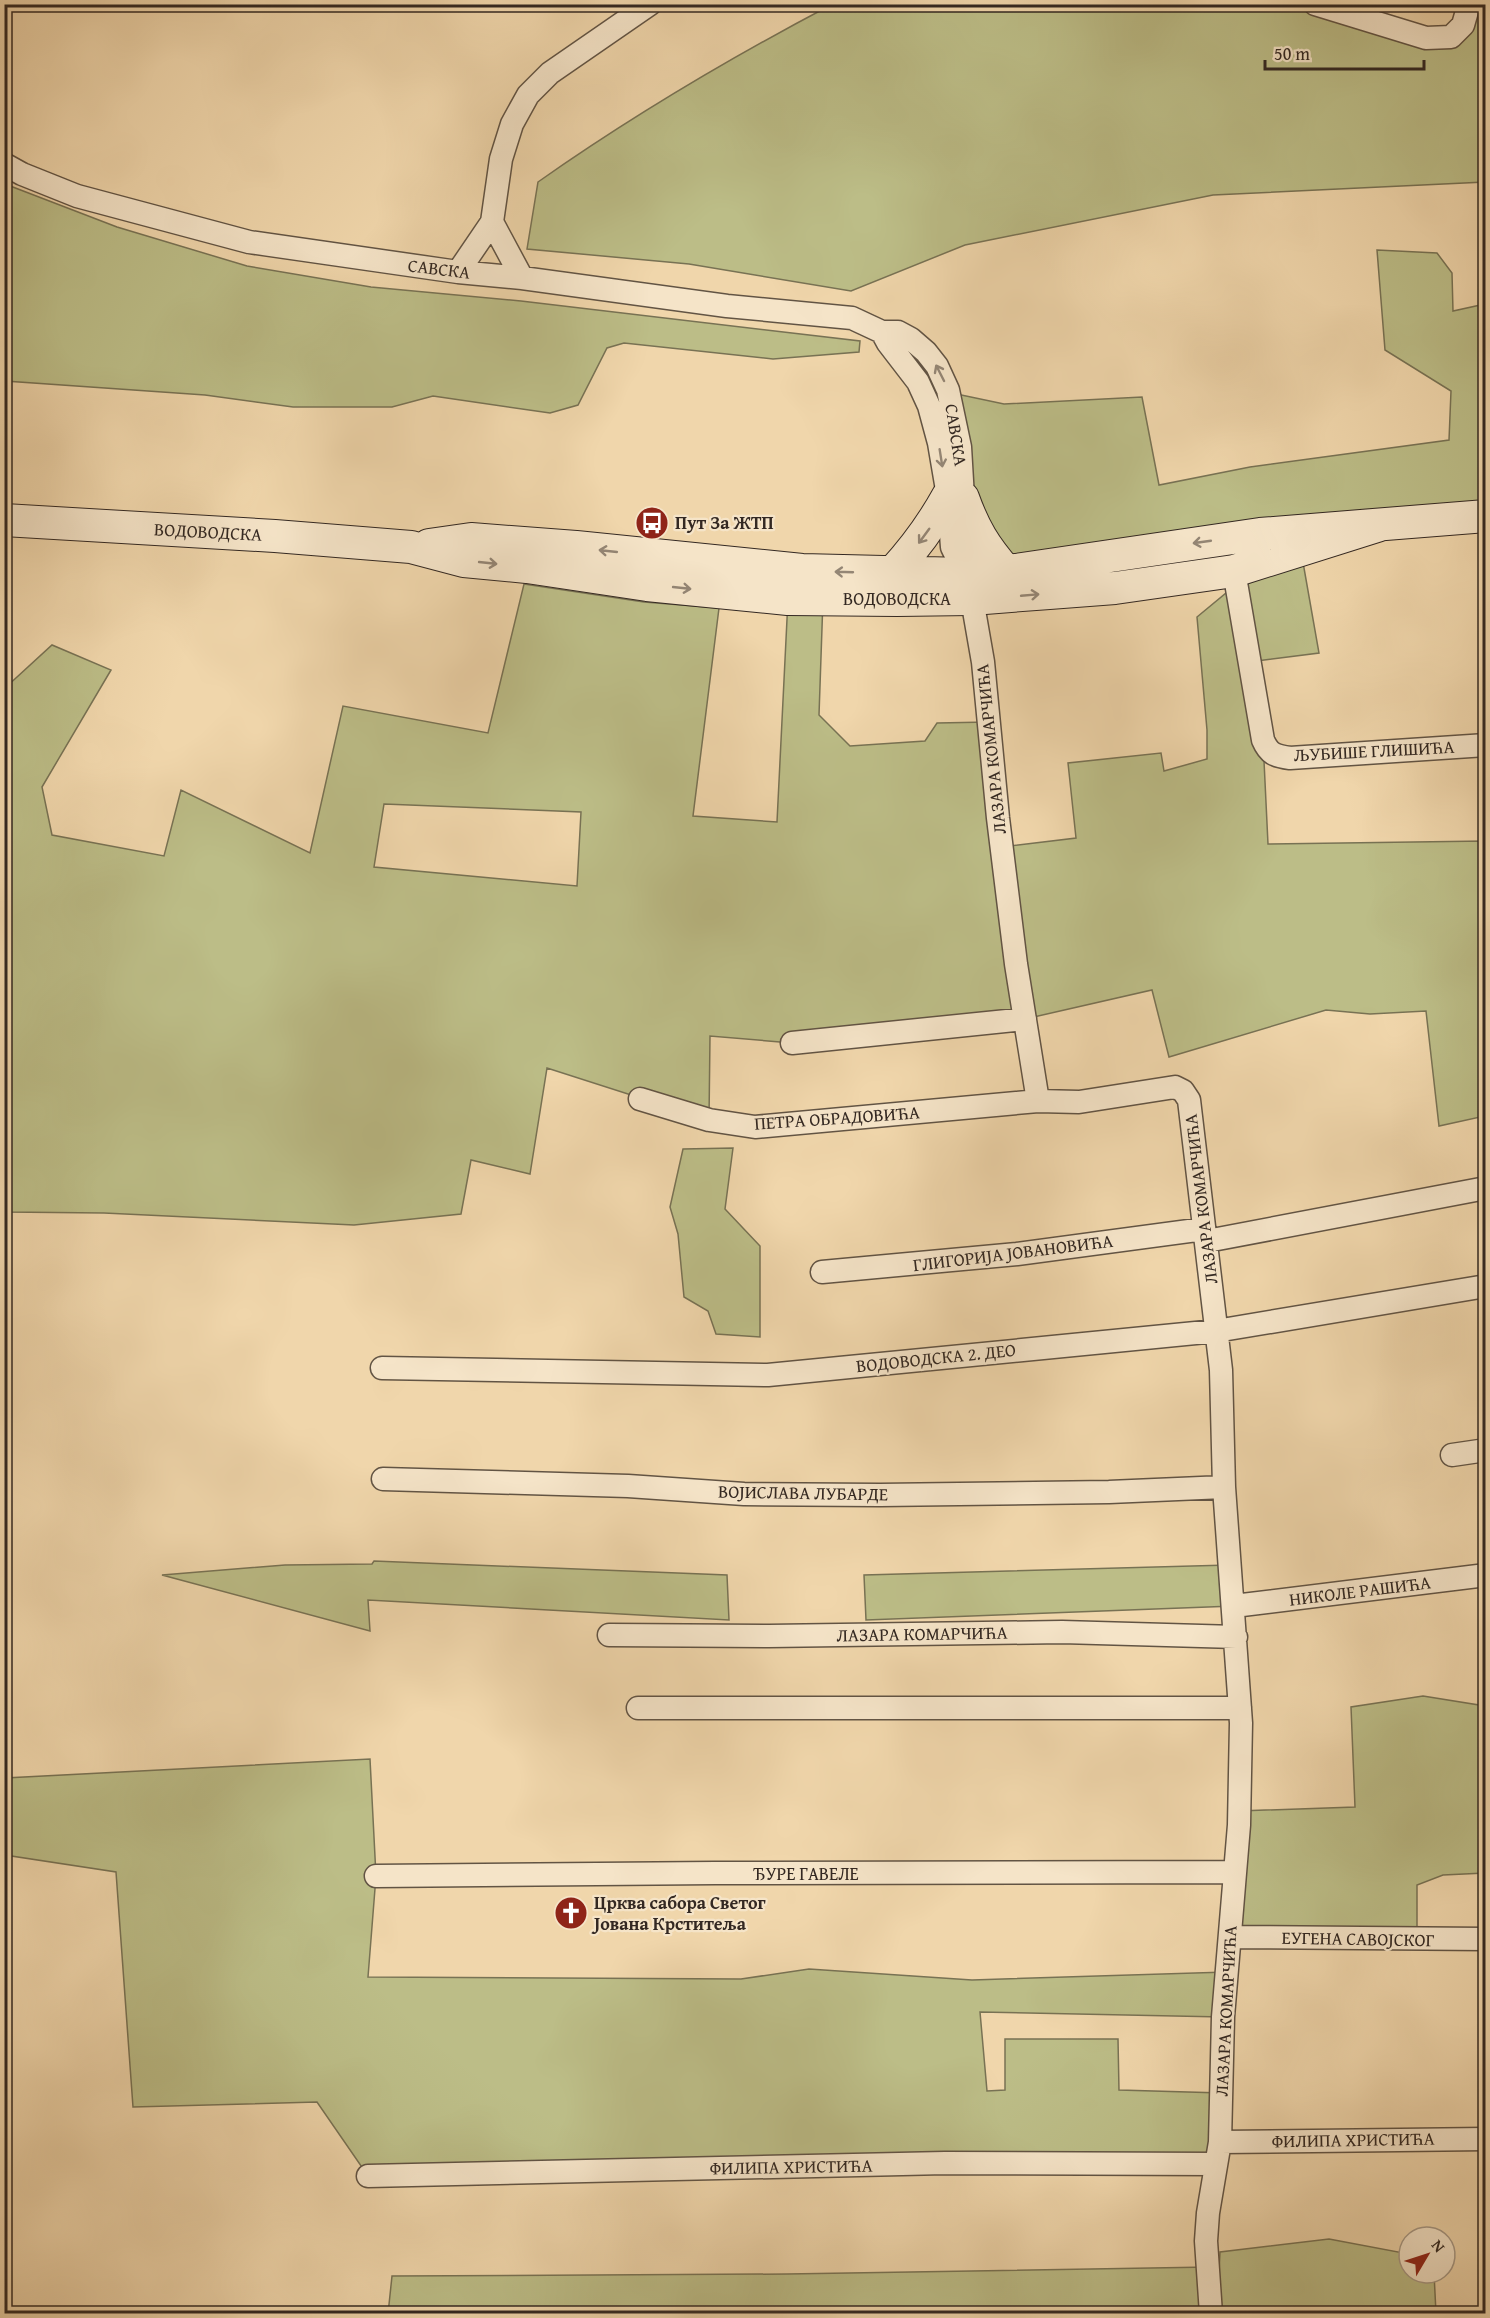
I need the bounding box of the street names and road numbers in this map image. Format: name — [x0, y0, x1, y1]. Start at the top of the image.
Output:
street label: САВСКА — [406, 251, 472, 286]
street label: САВСКА — [938, 402, 975, 468]
street label: ВОДОВОДСКА — [153, 515, 263, 548]
street label: ВОДОВОДСКА — [843, 585, 951, 612]
street label: ЛАЗАРА КОМАРЧИЋА — [968, 662, 1013, 836]
street label: ЉУБИШЕ ГЛИШИЋА — [1293, 733, 1455, 768]
street label: ПЕТРА ОБРАДОВИЋА — [753, 1098, 921, 1137]
street label: ЛАЗАРА КОМАРЧИЋА — [1177, 1112, 1224, 1286]
street label: ГЛИГОРИЈА ЈОВАНОВИЋА — [911, 1227, 1115, 1278]
street label: ВОДОВОДСКА 2. ДЕО — [855, 1336, 1017, 1379]
street label: ВОЈИСЛАВА ЛУБАРДЕ — [718, 1478, 888, 1507]
street label: НИКОЛЕ РАШИЋА — [1288, 1568, 1432, 1613]
street label: ЛАЗАРА КОМАРЧИЋА — [836, 1619, 1008, 1648]
street label: ЂУРЕ ГАВЕЛЕ — [753, 1860, 859, 1887]
street label: ЕУГЕНА САВОЈСКОГ — [1281, 1924, 1435, 1953]
street label: ЛАЗАРА КОМАРЧИЋА — [1208, 1925, 1243, 2097]
street label: ФИЛИПА ХРИСТИЋА — [1271, 2125, 1435, 2154]
street label: ФИЛИПА ХРИСТИЋА — [709, 2152, 873, 2181]

